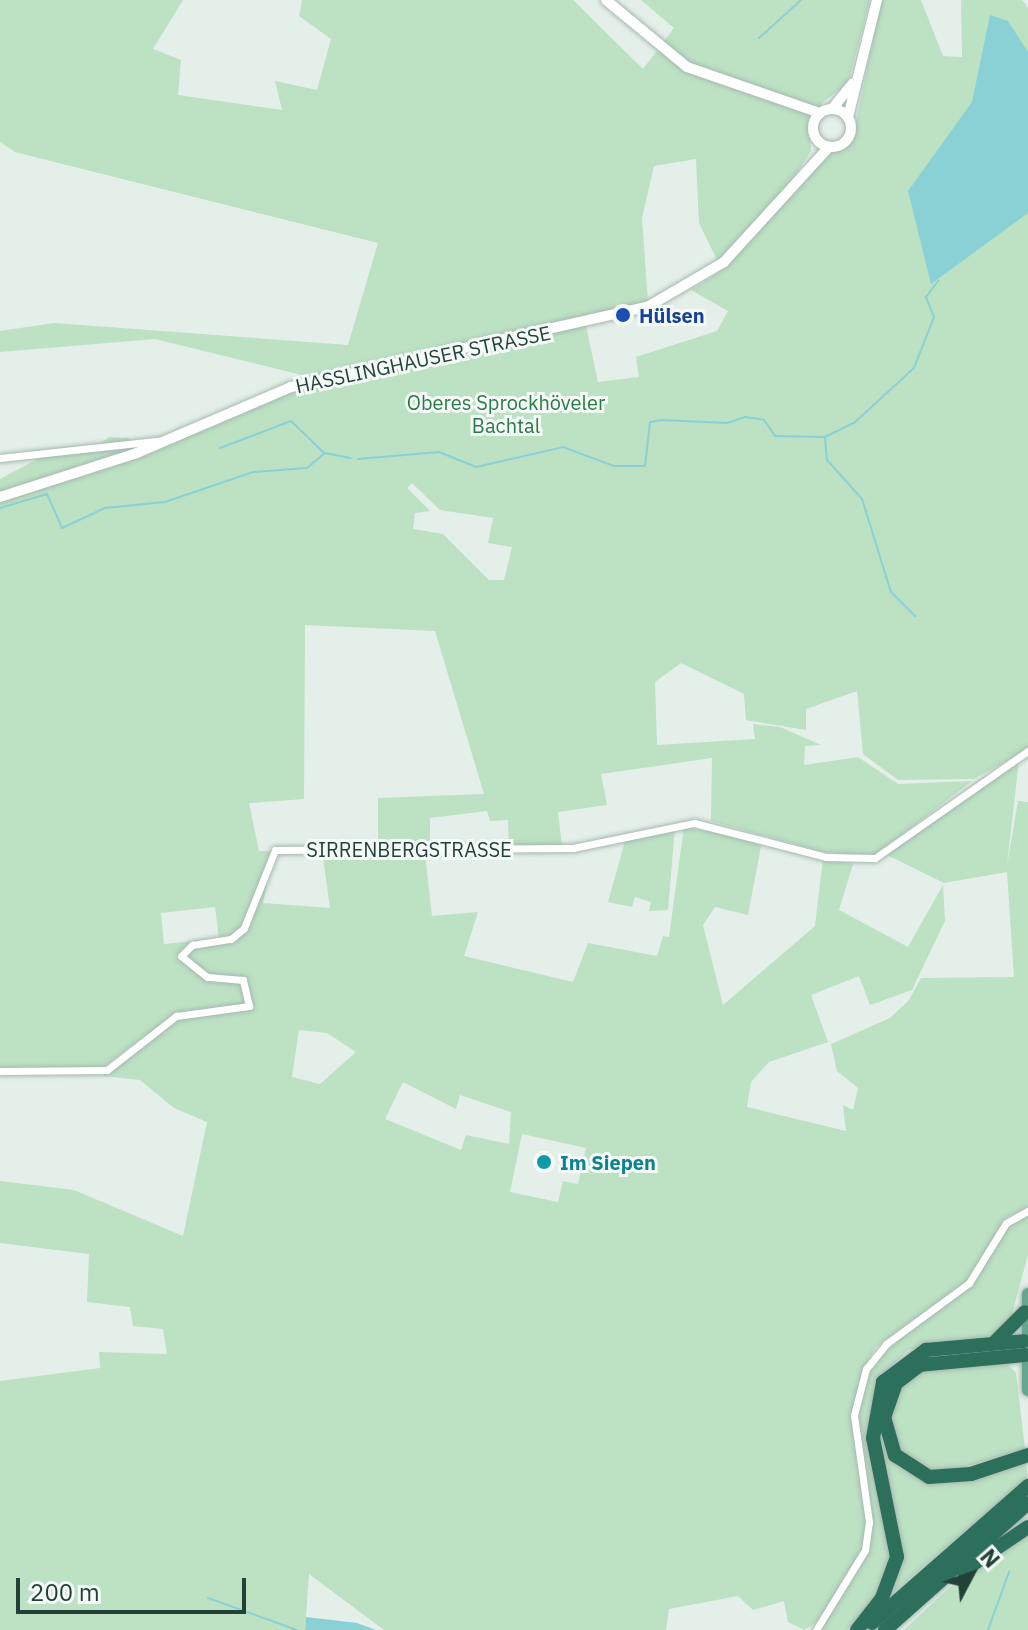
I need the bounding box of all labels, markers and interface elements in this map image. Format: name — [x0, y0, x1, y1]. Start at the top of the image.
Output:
place label: Hülsen — [639, 303, 705, 327]
marker: Hülsen — [614, 306, 632, 324]
street label: HASSLINGHAUSER STRASSE — [293, 320, 553, 398]
park label: Oberes Sprockhöveler Bachtal — [407, 390, 605, 437]
street label: SIRRENBERGSTRASSE — [306, 837, 512, 861]
place label: Im Siepen — [560, 1150, 656, 1174]
marker: Im Siepen — [535, 1153, 553, 1171]
north arrow — [932, 1534, 1012, 1614]
text: N — [974, 1542, 1007, 1573]
scale bar — [20, 1562, 250, 1612]
text: 200 m — [30, 1576, 100, 1608]

